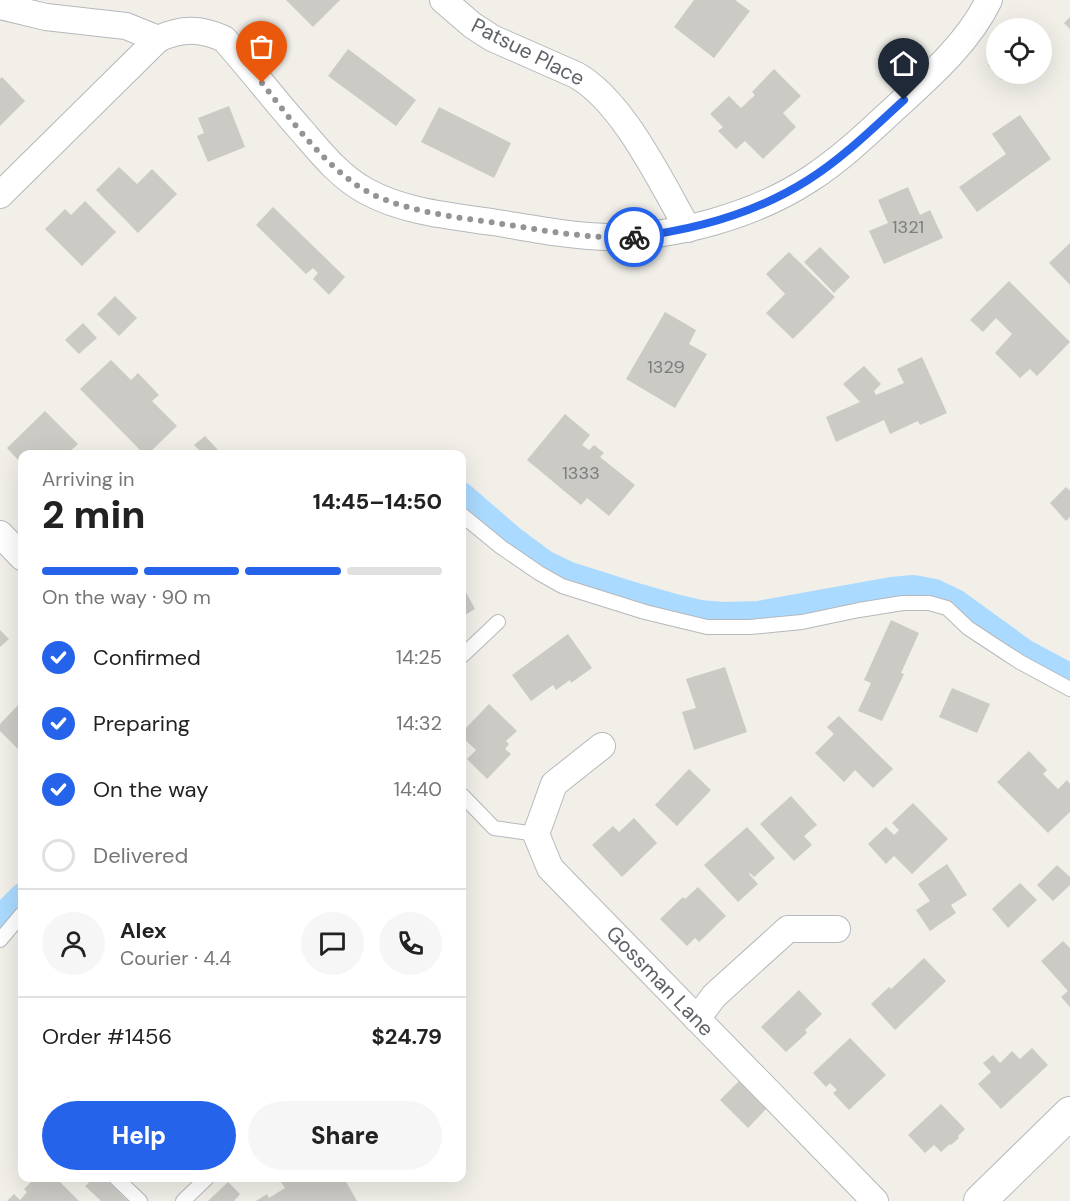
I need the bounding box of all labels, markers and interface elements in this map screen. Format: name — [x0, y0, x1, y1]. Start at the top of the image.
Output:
street label: Patsue Place — [467, 12, 589, 93]
map controls — [986, 18, 1052, 84]
button: locate — [986, 18, 1052, 84]
pin — [236, 21, 287, 83]
icon: bag — [245, 30, 278, 63]
pin — [878, 38, 929, 100]
icon: home — [887, 47, 920, 80]
courier — [604, 207, 664, 267]
house number: 1321 — [892, 215, 924, 239]
icon: bike — [618, 221, 651, 254]
house number: 1329 — [647, 355, 685, 379]
house number: 1333 — [562, 461, 600, 485]
text: Arriving in — [42, 466, 134, 492]
text: 14:45–14:50 — [313, 487, 442, 516]
text: 2 min — [42, 489, 146, 540]
text: On the way · 90 m — [42, 584, 211, 610]
icon: check — [42, 641, 75, 674]
text: Confirmed — [93, 643, 201, 672]
text: 14:25 — [396, 644, 442, 670]
icon: check — [42, 707, 75, 740]
text: Preparing — [93, 709, 190, 738]
text: 14:32 — [396, 710, 442, 736]
icon: check — [42, 773, 75, 806]
text: On the way — [93, 775, 208, 804]
text: 14:40 — [394, 776, 442, 802]
text: Delivered — [93, 841, 188, 870]
button: person — [42, 912, 105, 975]
button: chat — [301, 912, 364, 975]
button: phone — [379, 912, 442, 975]
text: Alex — [120, 916, 167, 945]
street label: Gossman Lane — [600, 920, 720, 1042]
text: Courier · 4.4 — [120, 945, 231, 971]
text: Order #1456 — [42, 1022, 172, 1051]
text: $24.79 — [371, 1022, 442, 1051]
button: Help — [42, 1101, 236, 1170]
button: Share — [248, 1101, 442, 1170]

